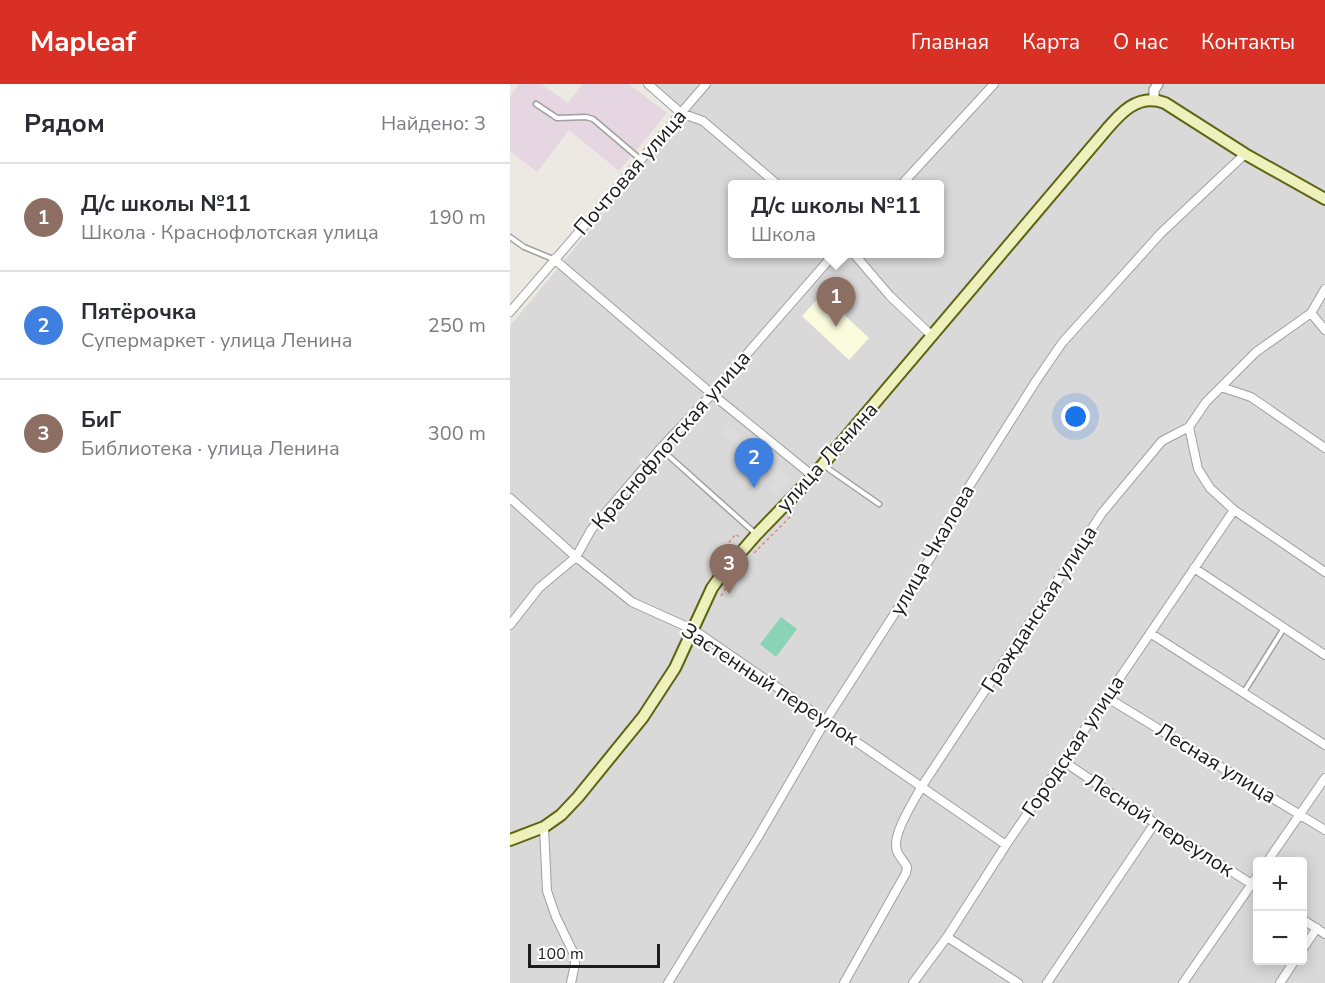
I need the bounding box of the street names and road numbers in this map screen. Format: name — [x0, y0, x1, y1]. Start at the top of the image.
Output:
street label: Почтовая улица — [567, 103, 693, 241]
street label: Краснофлотская улица — [585, 344, 757, 536]
street label: улица Ленина — [770, 396, 884, 518]
street label: улица Чкалова — [883, 479, 981, 621]
street label: Гражданская улица — [975, 520, 1103, 698]
street label: Застенный переулок — [676, 616, 865, 752]
street label: Городская улица — [1015, 670, 1131, 822]
street label: Лесная улица — [1151, 716, 1281, 810]
street label: Лесной переулок — [1080, 767, 1240, 884]

